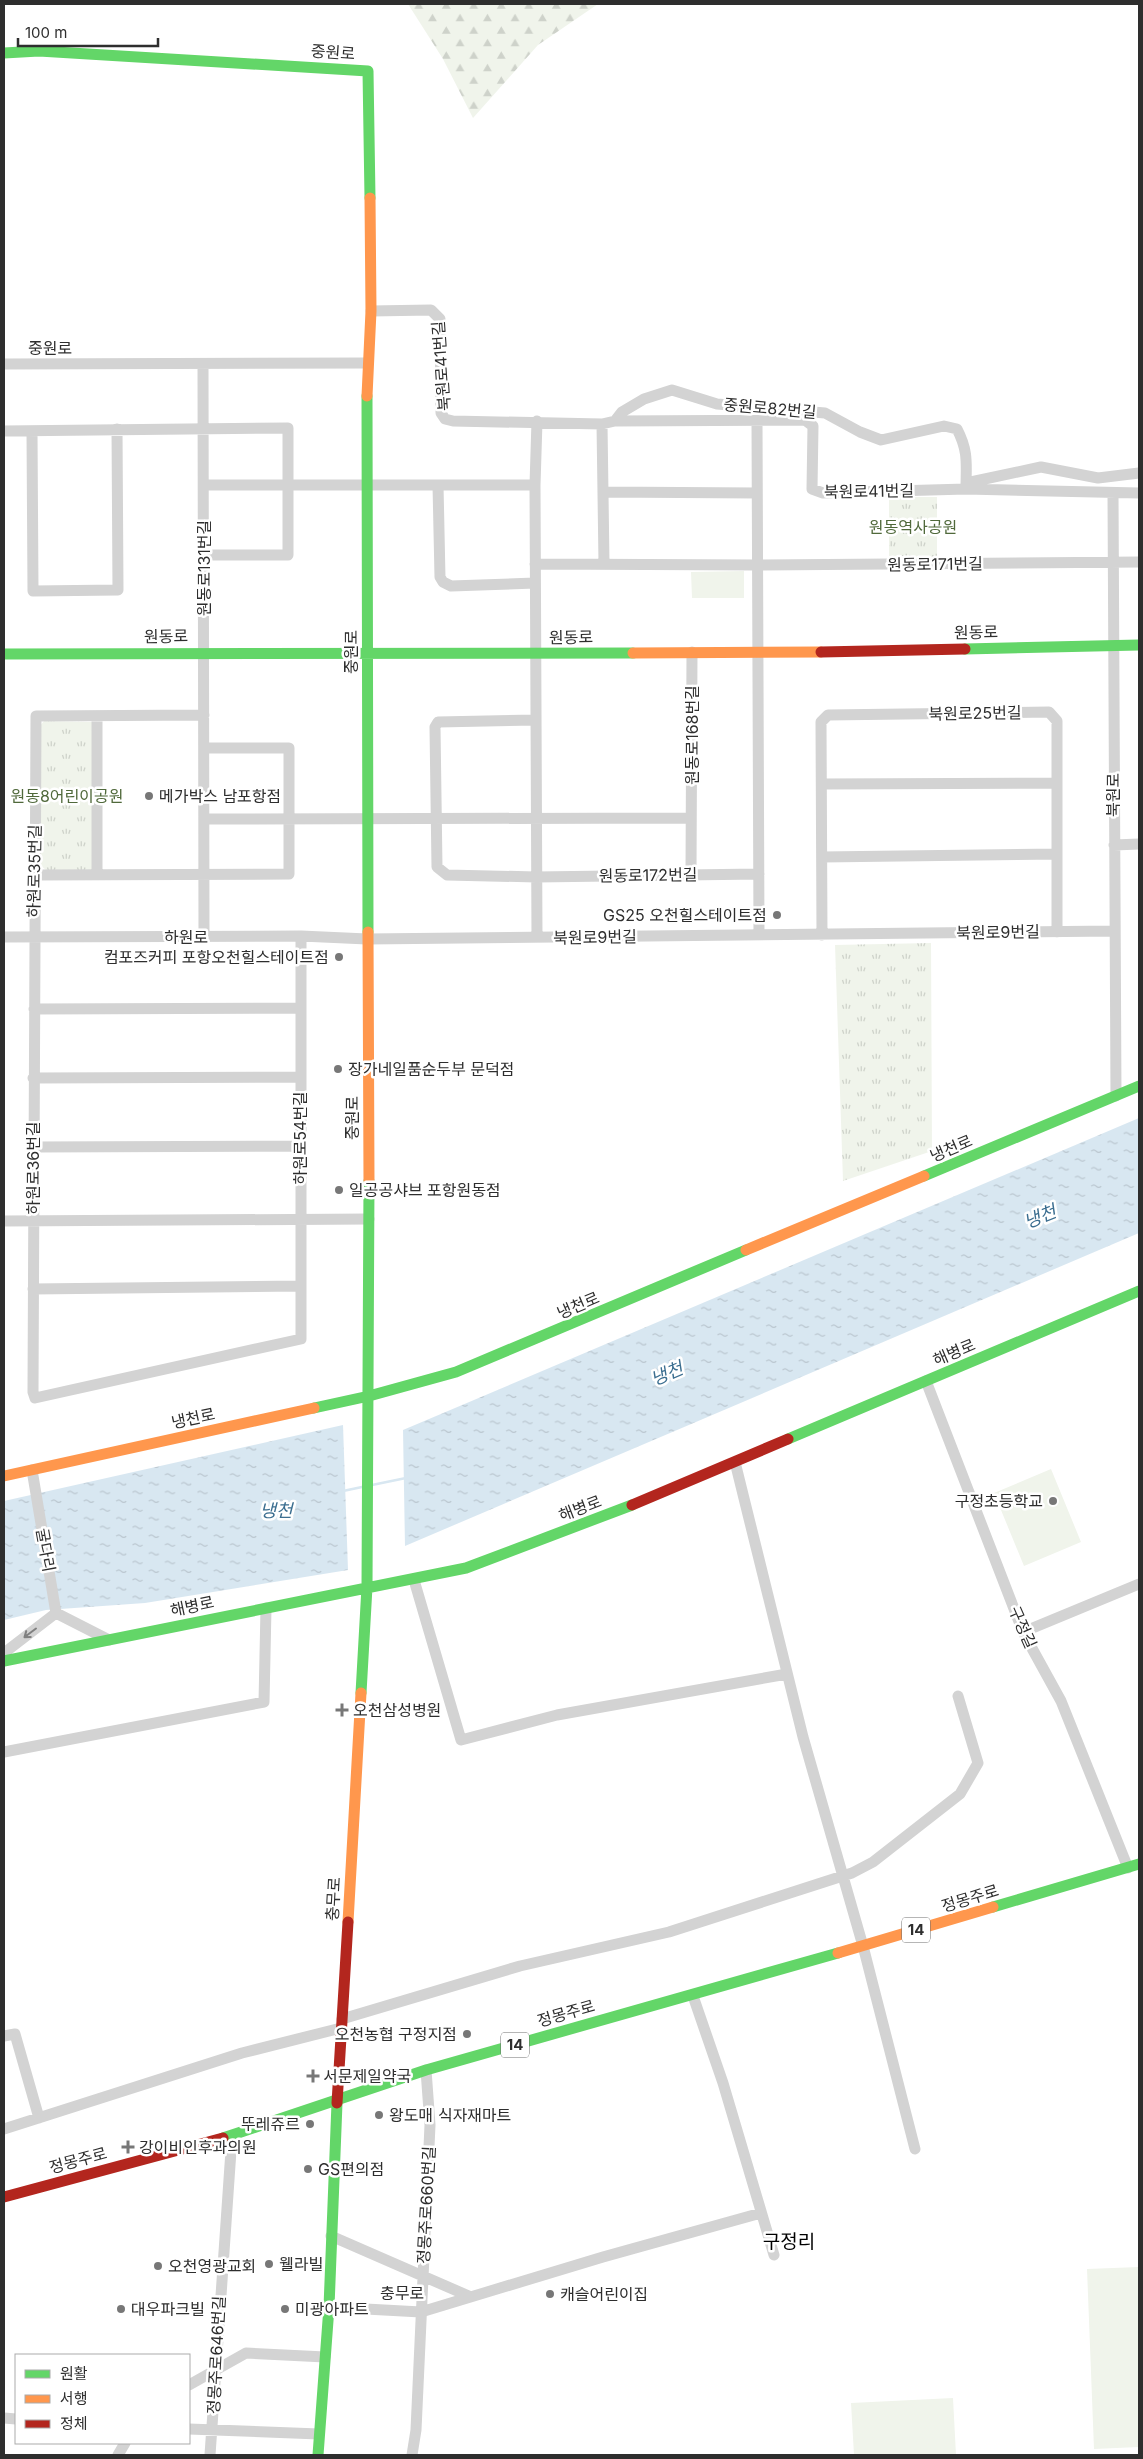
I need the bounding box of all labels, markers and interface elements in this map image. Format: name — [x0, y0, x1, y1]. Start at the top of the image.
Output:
scale bar — [18, 15, 158, 47]
text: 100 m — [25, 23, 67, 42]
street label: 중원로 — [310, 40, 356, 64]
street label: 북원로41번길 — [428, 320, 454, 412]
street label: 중원로 — [28, 338, 72, 358]
street label: 중원로82번길 — [723, 394, 817, 422]
street label: 북원로41번길 — [824, 480, 914, 502]
park label: 원동역사공원 — [869, 517, 957, 537]
street label: 원동로131번길 — [194, 520, 214, 616]
street label: 원동로171번길 — [887, 553, 983, 575]
street label: 원동로 — [954, 622, 999, 642]
street label: 원동로 — [144, 626, 189, 646]
street label: 원동로 — [549, 627, 594, 647]
street label: 중원로 — [341, 630, 361, 674]
street label: 원동로168번길 — [682, 685, 702, 785]
street label: 북원로25번길 — [928, 702, 1022, 724]
street label: 북원로 — [1103, 773, 1123, 817]
park label: 원동8어린이공원 — [11, 786, 123, 806]
place label: 메가박스 남포항점 — [159, 786, 281, 806]
marker: 메가박스 남포항점 — [143, 790, 155, 802]
street label: 하원로35번길 — [23, 824, 45, 918]
street label: 원동로172번길 — [598, 864, 698, 886]
place label: GS25 오천힐스테이트점 — [603, 905, 767, 925]
marker: GS25 오천힐스테이트점 — [771, 909, 783, 921]
street label: 북원로9번길 — [956, 921, 1040, 943]
street label: 북원로9번길 — [553, 926, 637, 948]
street label: 하원로 — [164, 927, 208, 947]
place label: 컴포즈커피 포항오천힐스테이트점 — [104, 947, 329, 967]
marker: 컴포즈커피 포항오천힐스테이트점 — [333, 951, 345, 963]
place label: 장가네일품순두부 문덕점 — [348, 1059, 514, 1079]
marker: 장가네일품순두부 문덕점 — [332, 1063, 344, 1075]
street label: 하원로54번길 — [290, 1091, 310, 1185]
street label: 중원로 — [342, 1096, 362, 1140]
street label: 하원로36번길 — [23, 1121, 43, 1215]
street label: 냉천로 — [927, 1130, 975, 1166]
place label: 일공공샤브 포항원동점 — [349, 1180, 501, 1200]
marker: 일공공샤브 포항원동점 — [333, 1184, 345, 1196]
water label: 냉천 — [1021, 1200, 1061, 1232]
street label: 냉천로 — [554, 1287, 602, 1323]
street label: 해병로 — [930, 1334, 978, 1370]
water label: 냉천 — [647, 1356, 688, 1390]
street label: 냉천로 — [169, 1404, 217, 1432]
street label: 해병로 — [556, 1491, 604, 1525]
place label: 구정초등학교 — [955, 1491, 1043, 1511]
marker: 구정초등학교 — [1047, 1495, 1059, 1507]
water label: 냉천 — [259, 1500, 295, 1521]
street label: 굴다리 — [32, 1527, 60, 1573]
street label: 해병로 — [168, 1592, 216, 1620]
street label: 구정길 — [1005, 1603, 1041, 1651]
one-way arrow — [24, 1627, 37, 1638]
place label: 오천삼성병원 — [353, 1700, 441, 1720]
marker: 오천삼성병원 — [335, 1703, 349, 1717]
street label: 충무로 — [322, 1876, 344, 1922]
street label: 정몽주로 — [939, 1880, 1001, 1916]
road number: 14 — [902, 1918, 930, 1942]
street label: 정몽주로 — [535, 1995, 597, 2031]
place label: 오천농협 구정지점 — [335, 2024, 457, 2044]
marker: 오천농협 구정지점 — [461, 2028, 473, 2040]
road number: 14 — [501, 2032, 529, 2058]
place label: 서문제일약국 — [323, 2066, 411, 2086]
marker: 서문제일약국 — [307, 2070, 319, 2082]
place label: 왕도매 식자재마트 — [389, 2105, 511, 2125]
marker: 왕도매 식자재마트 — [373, 2109, 385, 2121]
place label: 뚜레쥬르 — [241, 2114, 300, 2134]
marker: 뚜레쥬르 — [304, 2118, 316, 2130]
place label: 강이비인후과의원 — [139, 2137, 257, 2157]
marker: 강이비인후과의원 — [121, 2140, 135, 2154]
street label: 정몽주로 — [47, 2143, 109, 2177]
street label: 정몽주로660번길 — [413, 2145, 439, 2265]
place label: GS편의점 — [318, 2159, 384, 2179]
marker: GS편의점 — [302, 2163, 314, 2175]
district label: 구정리 — [763, 2230, 815, 2253]
place label: 웰라빌 — [279, 2254, 323, 2274]
place label: 오천영광교회 — [168, 2256, 256, 2276]
marker: 웰라빌 — [263, 2258, 275, 2270]
marker: 오천영광교회 — [152, 2260, 164, 2272]
street label: 충무로 — [380, 2283, 424, 2303]
place label: 캐슬어린이집 — [560, 2284, 648, 2304]
marker: 캐슬어린이집 — [544, 2288, 556, 2300]
street label: 정몽주로646번길 — [203, 2295, 229, 2415]
place label: 대우파크빌 — [131, 2299, 205, 2319]
place label: 미광아파트 — [295, 2299, 369, 2319]
marker: 대우파크빌 — [115, 2303, 127, 2315]
marker: 미광아파트 — [279, 2303, 291, 2315]
legend — [15, 2354, 190, 2444]
text: 원활 — [60, 2364, 88, 2383]
text: 서행 — [60, 2389, 88, 2408]
text: 정체 — [60, 2414, 88, 2433]

